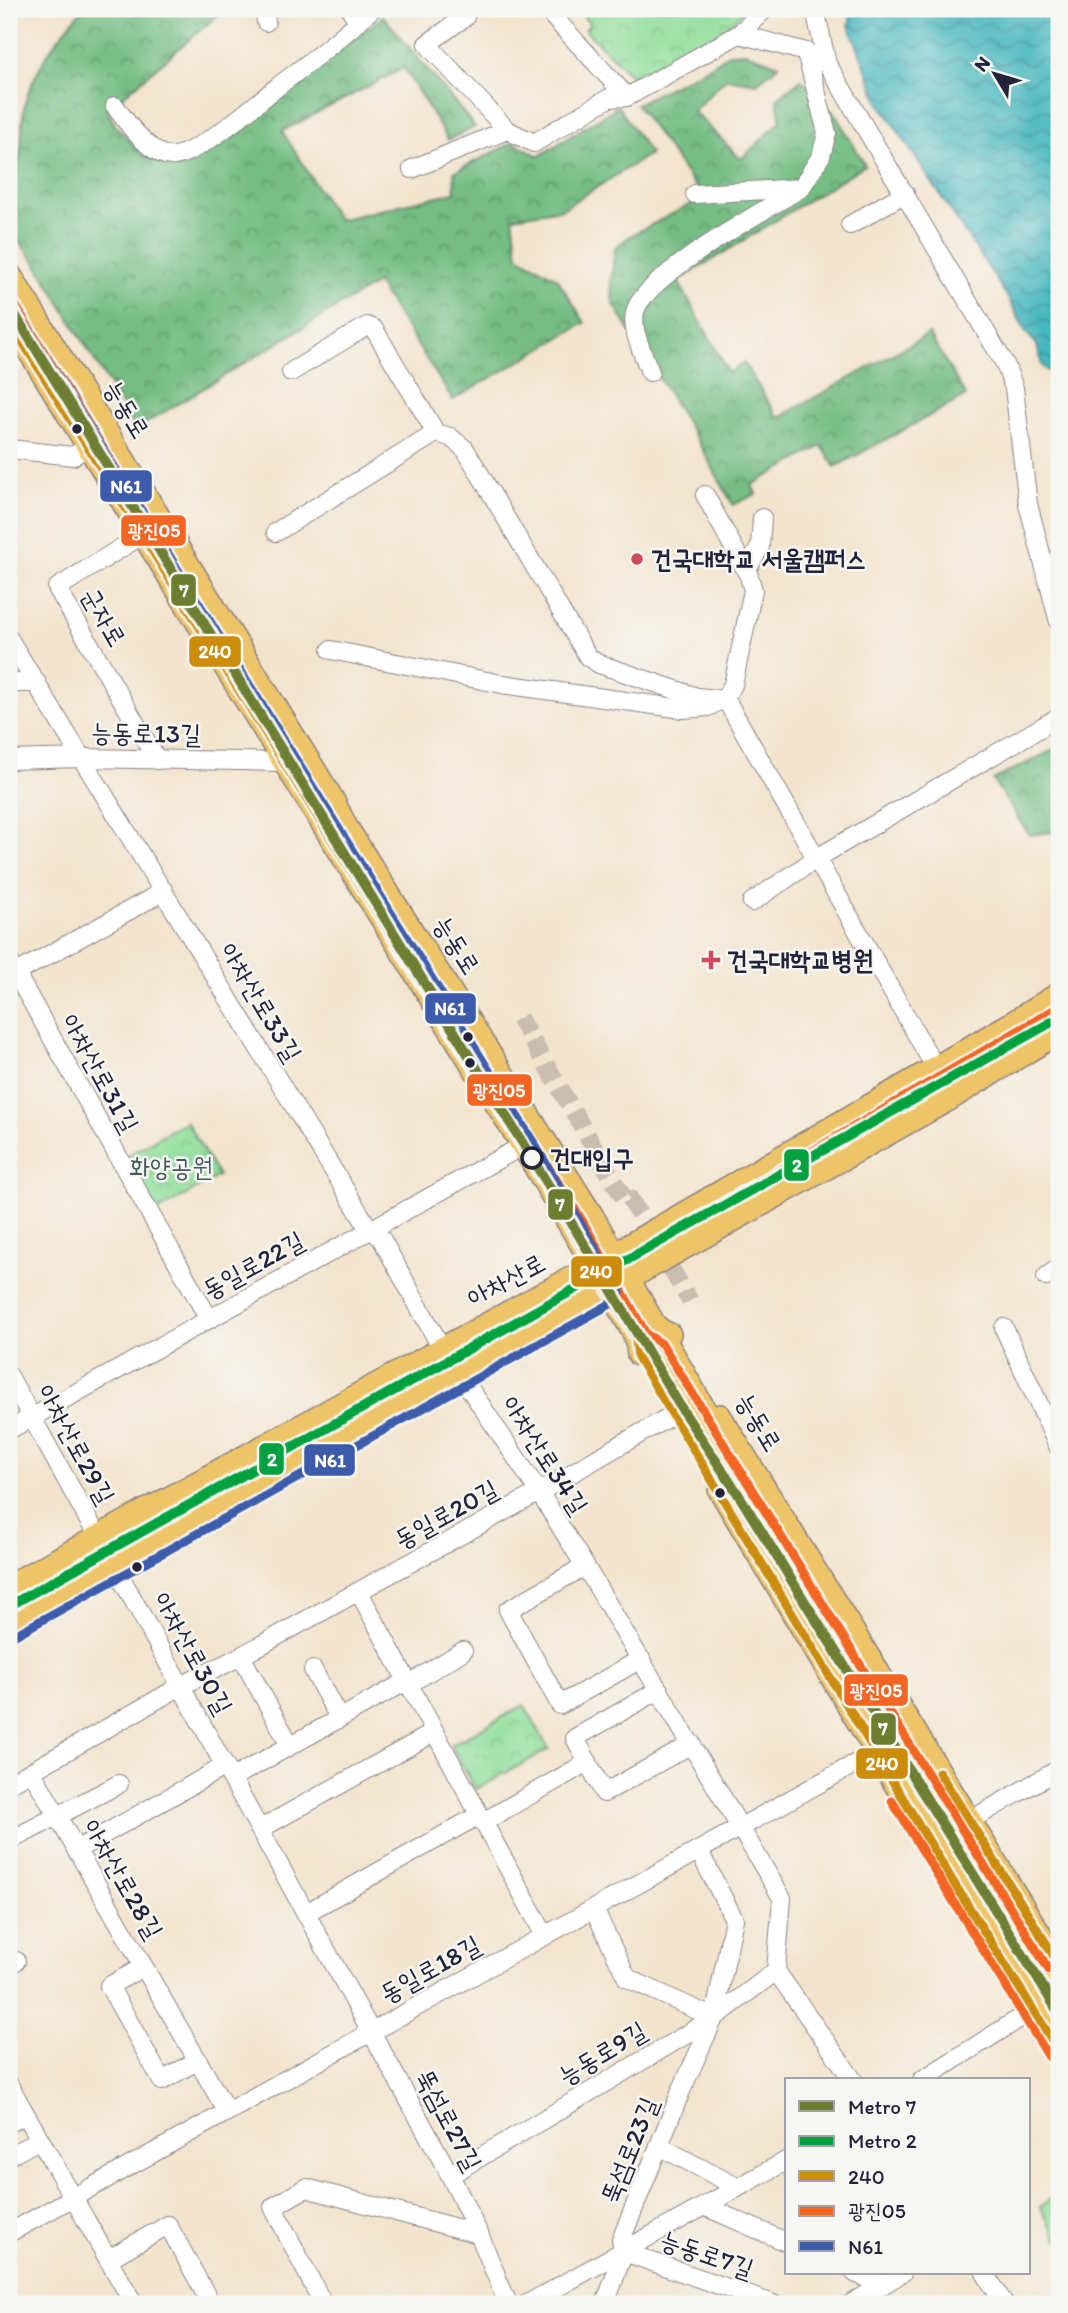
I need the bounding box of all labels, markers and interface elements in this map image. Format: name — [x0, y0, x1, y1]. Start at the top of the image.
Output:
north arrow — [960, 38, 1030, 108]
text: N — [969, 52, 995, 76]
street label: 능동로 — [97, 374, 157, 444]
unlabelled marker — [70, 422, 84, 436]
line badge: N61 — [99, 469, 153, 503]
text: N61 — [110, 475, 142, 498]
line badge: 광진05 — [120, 514, 187, 547]
text: 광진05 — [128, 519, 180, 542]
place label: 건국대학교 서울캠퍼스 — [651, 543, 866, 575]
marker: 건국대학교 서울캠퍼스 — [629, 551, 645, 567]
line badge: 7 — [170, 573, 197, 607]
text: 7 — [178, 579, 189, 602]
street label: 군자로 — [74, 582, 134, 652]
line badge: 240 — [188, 635, 242, 668]
text: 240 — [198, 640, 232, 663]
street label: 능동로13길 — [91, 716, 201, 750]
street label: 능동로 — [427, 910, 487, 980]
street label: 아차산로33길 — [213, 937, 309, 1067]
place label: 건국대학교병원 — [727, 944, 873, 976]
marker: 건국대학교병원 — [701, 950, 721, 970]
line badge: N61 — [424, 992, 477, 1025]
text: N61 — [434, 997, 466, 1020]
street label: 아차산로31길 — [54, 1008, 146, 1138]
unlabelled marker — [461, 1030, 475, 1044]
unlabelled marker — [463, 1056, 477, 1070]
line badge: 광진05 — [466, 1073, 533, 1107]
text: 광진05 — [473, 1079, 525, 1102]
place label: 건대입구 — [550, 1142, 634, 1174]
marker: 건대입구 — [521, 1147, 543, 1169]
line badge: 2 — [783, 1148, 810, 1182]
park label: 화양공원 — [129, 1151, 213, 1183]
text: 2 — [792, 1154, 802, 1177]
line badge: 7 — [547, 1188, 574, 1221]
text: 7 — [554, 1193, 565, 1216]
street label: 동일로22길 — [197, 1224, 309, 1306]
street label: 아차산로 — [462, 1246, 550, 1314]
line badge: 240 — [570, 1255, 623, 1288]
text: 240 — [579, 1260, 613, 1283]
street label: 아차산로29길 — [30, 1379, 122, 1509]
street label: 능동로 — [729, 1387, 789, 1457]
street label: 아차산로34길 — [495, 1390, 595, 1520]
line badge: 2 — [258, 1442, 285, 1476]
line badge: N61 — [303, 1443, 356, 1477]
text: 2 — [267, 1448, 277, 1471]
text: N61 — [314, 1449, 346, 1472]
street label: 동일로20길 — [389, 1472, 503, 1555]
unlabelled marker — [713, 1486, 727, 1500]
unlabelled marker — [130, 1560, 144, 1574]
street label: 아차산로30길 — [146, 1586, 240, 1720]
line badge: 광진05 — [843, 1673, 909, 1707]
text: 광진05 — [850, 1679, 902, 1702]
line badge: 7 — [870, 1712, 897, 1746]
text: 7 — [877, 1717, 888, 1740]
line badge: 240 — [855, 1747, 909, 1780]
text: 240 — [865, 1752, 899, 1775]
street label: 아차산로28길 — [76, 1814, 170, 1944]
street label: 동일로18길 — [374, 1928, 486, 2010]
street label: 능동로9길 — [552, 2014, 652, 2092]
street label: 뚝섬로27길 — [409, 2064, 489, 2176]
legend — [785, 2078, 1030, 2274]
street label: 뚝섬로23길 — [593, 2092, 665, 2208]
text: Metro 7 — [848, 2094, 916, 2119]
text: Metro 2 — [848, 2128, 917, 2153]
text: 240 — [848, 2164, 885, 2189]
text: 광진05 — [848, 2198, 906, 2223]
street label: 능동로7길 — [656, 2223, 758, 2285]
text: N61 — [848, 2234, 883, 2259]

